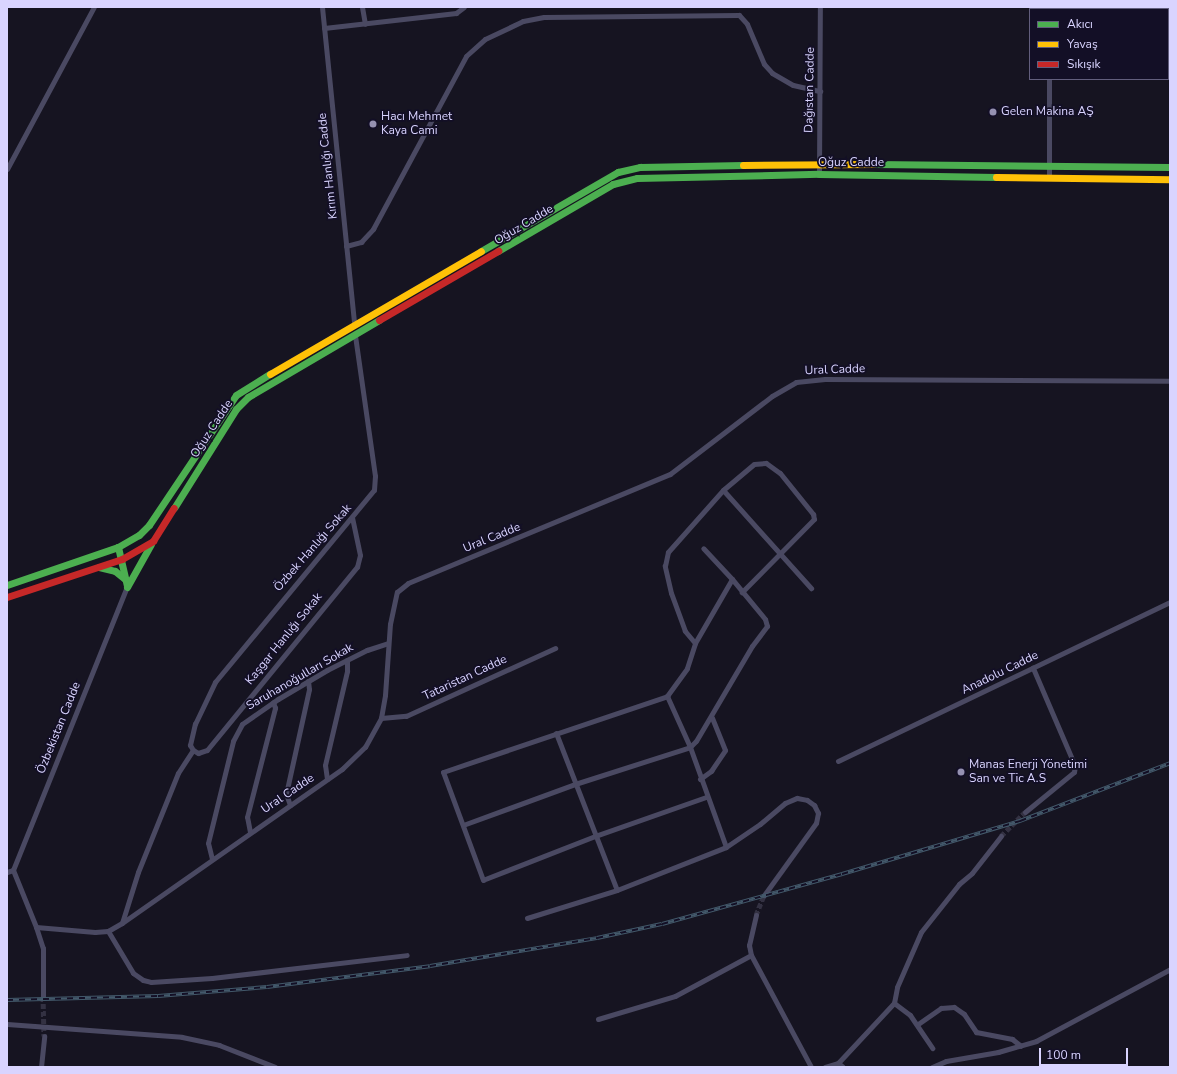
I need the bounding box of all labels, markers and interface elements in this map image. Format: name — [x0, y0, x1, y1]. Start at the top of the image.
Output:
legend — [1029, 8, 1169, 80]
text: Akıcı — [1067, 16, 1093, 32]
text: Yavaş — [1067, 36, 1098, 52]
street label: Dağıstan Cadde — [802, 47, 818, 133]
text: Sıkışık — [1067, 56, 1101, 72]
place label: Gelen Makina AŞ — [1001, 105, 1094, 119]
marker: Gelen Makina AŞ — [988, 107, 998, 117]
place label: Hacı Mehmet Kaya Cami — [381, 110, 452, 138]
street label: Kırım Hanlığı Cadde — [315, 112, 341, 220]
marker: Hacı Mehmet Kaya Cami — [368, 119, 378, 129]
street label: Oğuz Cadde — [818, 156, 884, 170]
street label: Oğuz Cadde — [492, 202, 556, 248]
street label: Ural Cadde — [804, 362, 866, 378]
street label: Oğuz Cadde — [188, 397, 236, 461]
street label: Özbek Hanlığı Sokak — [271, 501, 355, 595]
street label: Ural Cadde — [461, 520, 523, 556]
street label: Kaşgar Hanlığı Sokak — [242, 590, 326, 688]
street label: Saruhanoğulları Sokak — [244, 640, 356, 714]
street label: Anadolu Cadde — [959, 648, 1041, 698]
street label: Tataristan Cadde — [421, 652, 509, 704]
street label: Özbekistan Cadde — [34, 680, 84, 776]
place label: Manas Enerji Yönetimi San ve Tic A.S — [969, 758, 1087, 786]
marker: Manas Enerji Yönetimi San ve Tic A.S — [956, 767, 966, 777]
street label: Ural Cadde — [259, 771, 317, 817]
scale bar — [1041, 1040, 1130, 1066]
text: 100 m — [1046, 1047, 1081, 1063]

